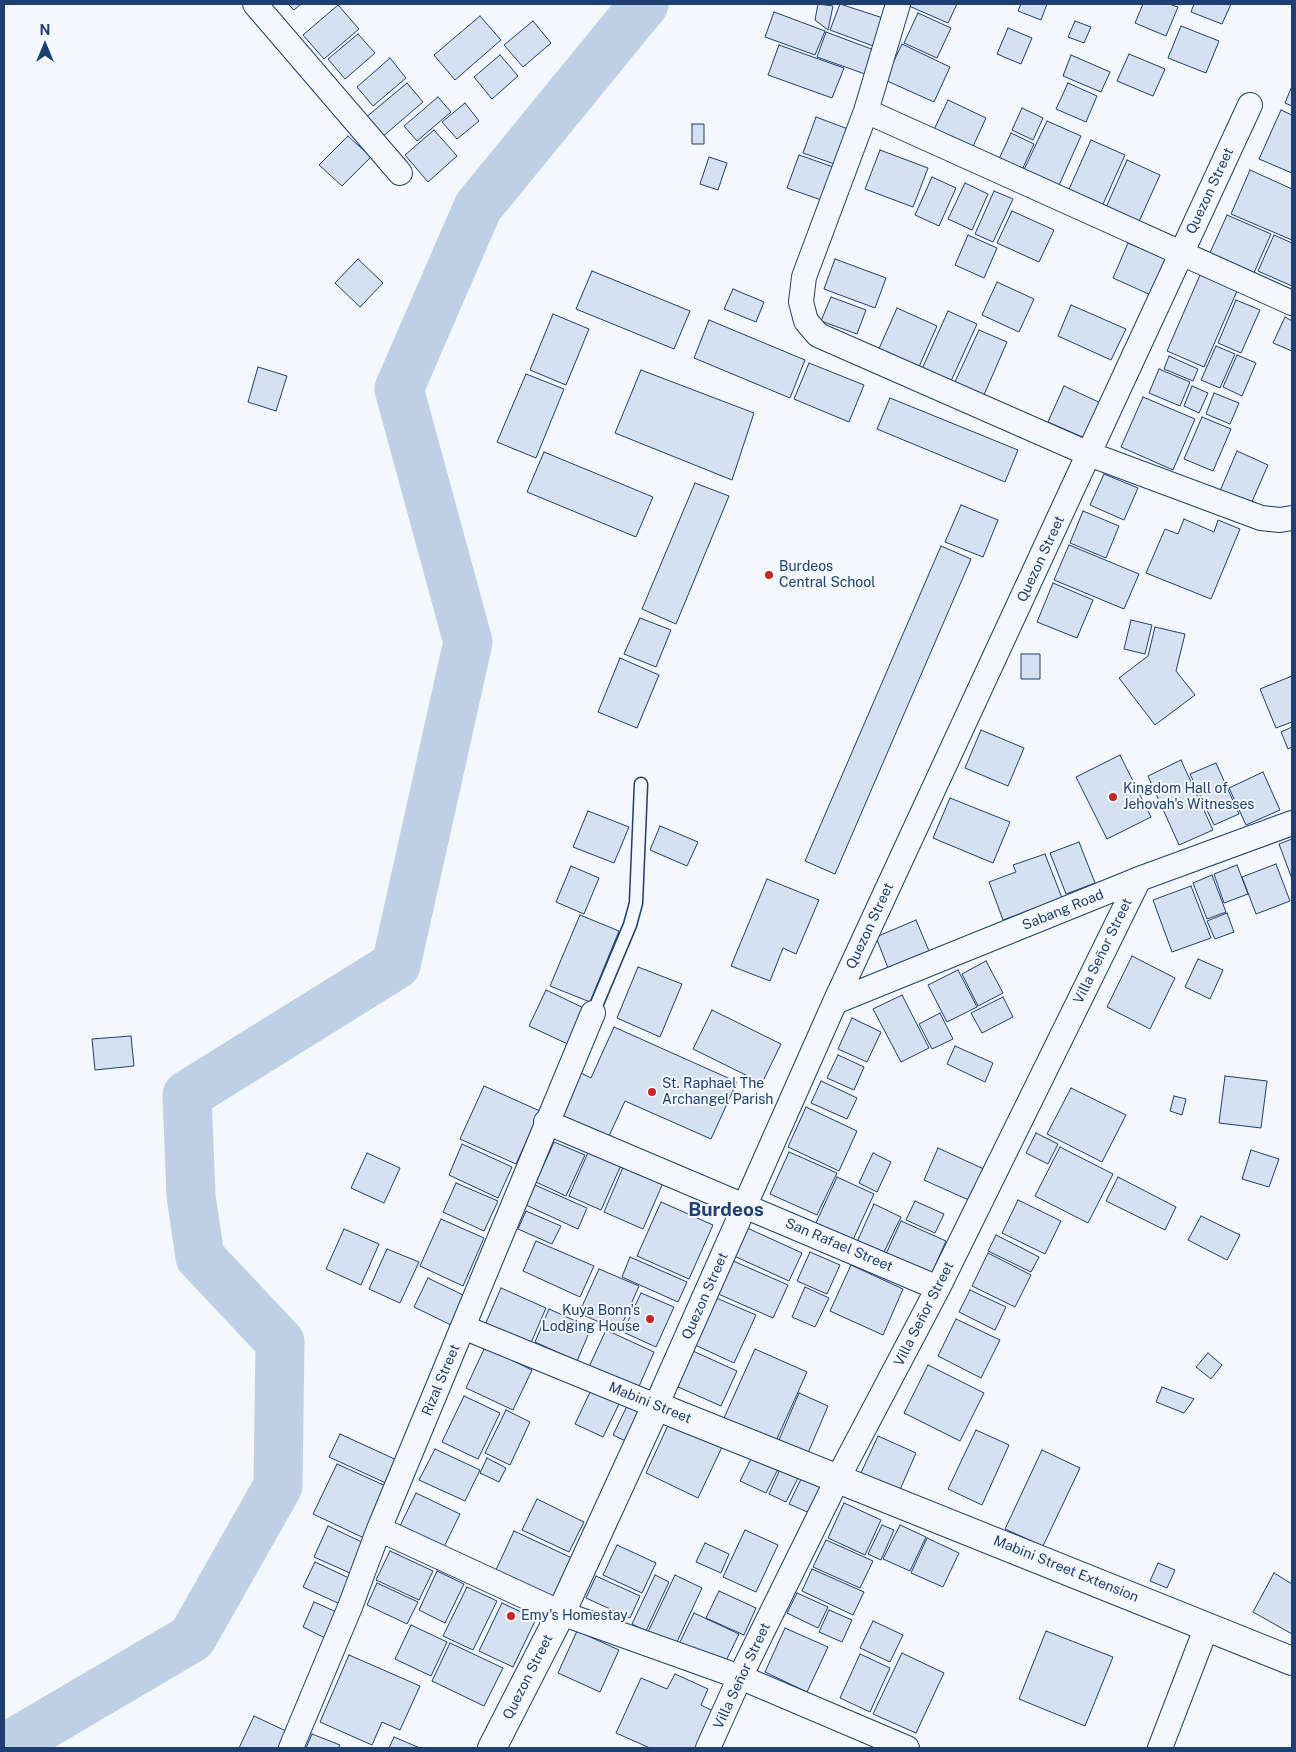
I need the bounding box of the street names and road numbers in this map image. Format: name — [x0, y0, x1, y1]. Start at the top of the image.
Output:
street label: Quezon Street — [1183, 145, 1237, 237]
street label: Quezon Street — [1014, 513, 1068, 605]
street label: Quezon Street — [843, 880, 897, 972]
street label: Sabang Road — [1020, 886, 1106, 934]
street label: Villa Señor Street — [1070, 895, 1136, 1007]
street label: San Rafael Street — [783, 1215, 895, 1275]
street label: Quezon Street — [678, 1250, 732, 1342]
street label: Villa Señor Street — [890, 1259, 958, 1369]
street label: Rizal Street — [418, 1342, 464, 1418]
street label: Mabini Street — [606, 1379, 694, 1427]
street label: Mabini Street Extension — [991, 1532, 1141, 1606]
street label: Villa Señor Street — [710, 1620, 774, 1732]
street label: Quezon Street — [499, 1632, 557, 1722]

